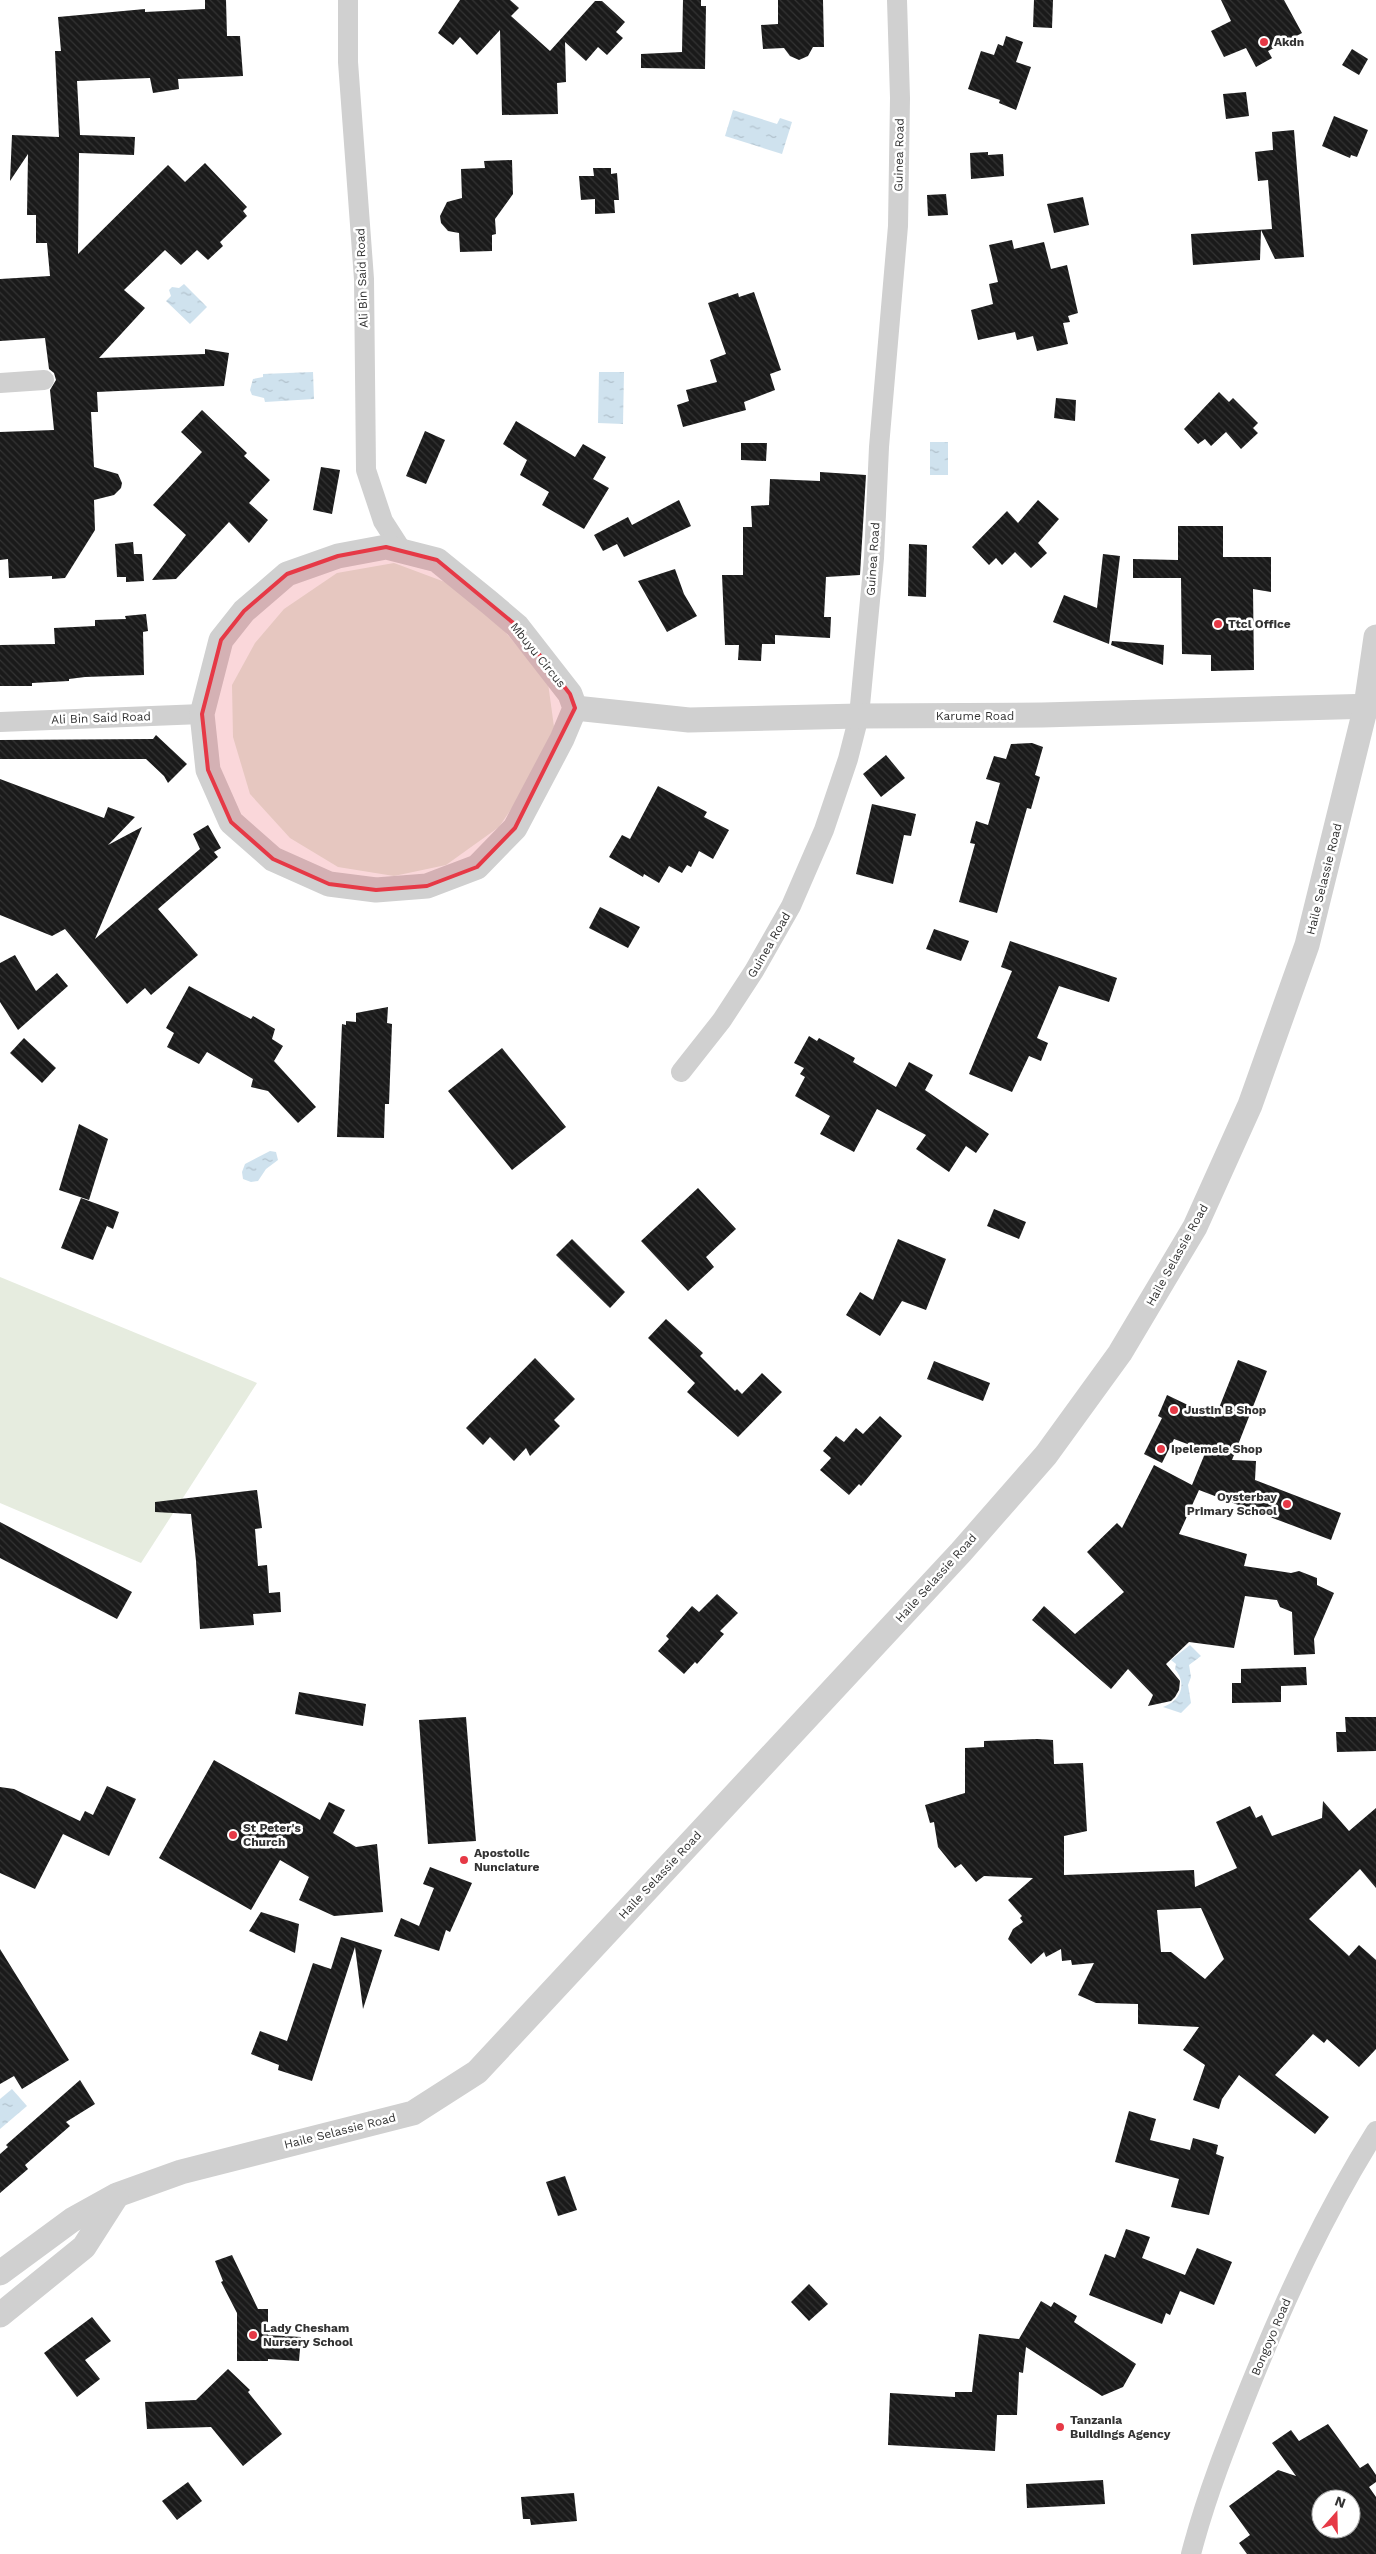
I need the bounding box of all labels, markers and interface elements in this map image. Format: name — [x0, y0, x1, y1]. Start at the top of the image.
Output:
place label: Akdn — [1274, 35, 1304, 49]
marker: Akdn — [1258, 36, 1270, 48]
street label: Guinea Road — [891, 118, 907, 192]
street label: Ali Bin Said Road — [353, 228, 371, 328]
street label: Guinea Road — [863, 522, 883, 596]
place label: Ttcl Office — [1228, 617, 1291, 631]
marker: Ttcl Office — [1212, 618, 1224, 630]
street label: Mbuyu Circus — [508, 620, 568, 690]
street label: Ali Bin Said Road — [51, 709, 151, 727]
street label: Karume Road — [936, 709, 1014, 723]
street label: Haile Selassie Road — [1303, 822, 1345, 936]
street label: Guinea Road — [745, 910, 793, 980]
street label: Haile Selassie Road — [1143, 1201, 1211, 1309]
place label: Justin B Shop — [1184, 1403, 1267, 1417]
marker: Justin B Shop — [1168, 1404, 1180, 1416]
place label: Ipelemele Shop — [1171, 1442, 1263, 1456]
marker: Ipelemele Shop — [1155, 1443, 1167, 1455]
place label: Oysterbay Primary School — [1187, 1490, 1277, 1518]
marker: Oysterbay Primary School — [1281, 1498, 1293, 1510]
street label: Haile Selassie Road — [892, 1531, 980, 1625]
place label: St Peter's Church — [243, 1821, 301, 1849]
street label: Haile Selassie Road — [616, 1828, 704, 1922]
marker: St Peter's Church — [227, 1829, 239, 1841]
place label: Apostolic Nunciature — [474, 1846, 539, 1874]
marker: Apostolic Nunciature — [458, 1854, 470, 1866]
street label: Haile Selassie Road — [283, 2110, 397, 2152]
street label: Bongoyo Road — [1248, 2296, 1294, 2378]
place label: Lady Chesham Nursery School — [263, 2321, 353, 2349]
marker: Lady Chesham Nursery School — [247, 2329, 259, 2341]
place label: Tanzania Buildings Agency — [1070, 2413, 1171, 2441]
marker: Tanzania Buildings Agency — [1054, 2421, 1066, 2433]
north arrow — [1311, 2489, 1361, 2539]
text: N — [1333, 2492, 1348, 2511]

